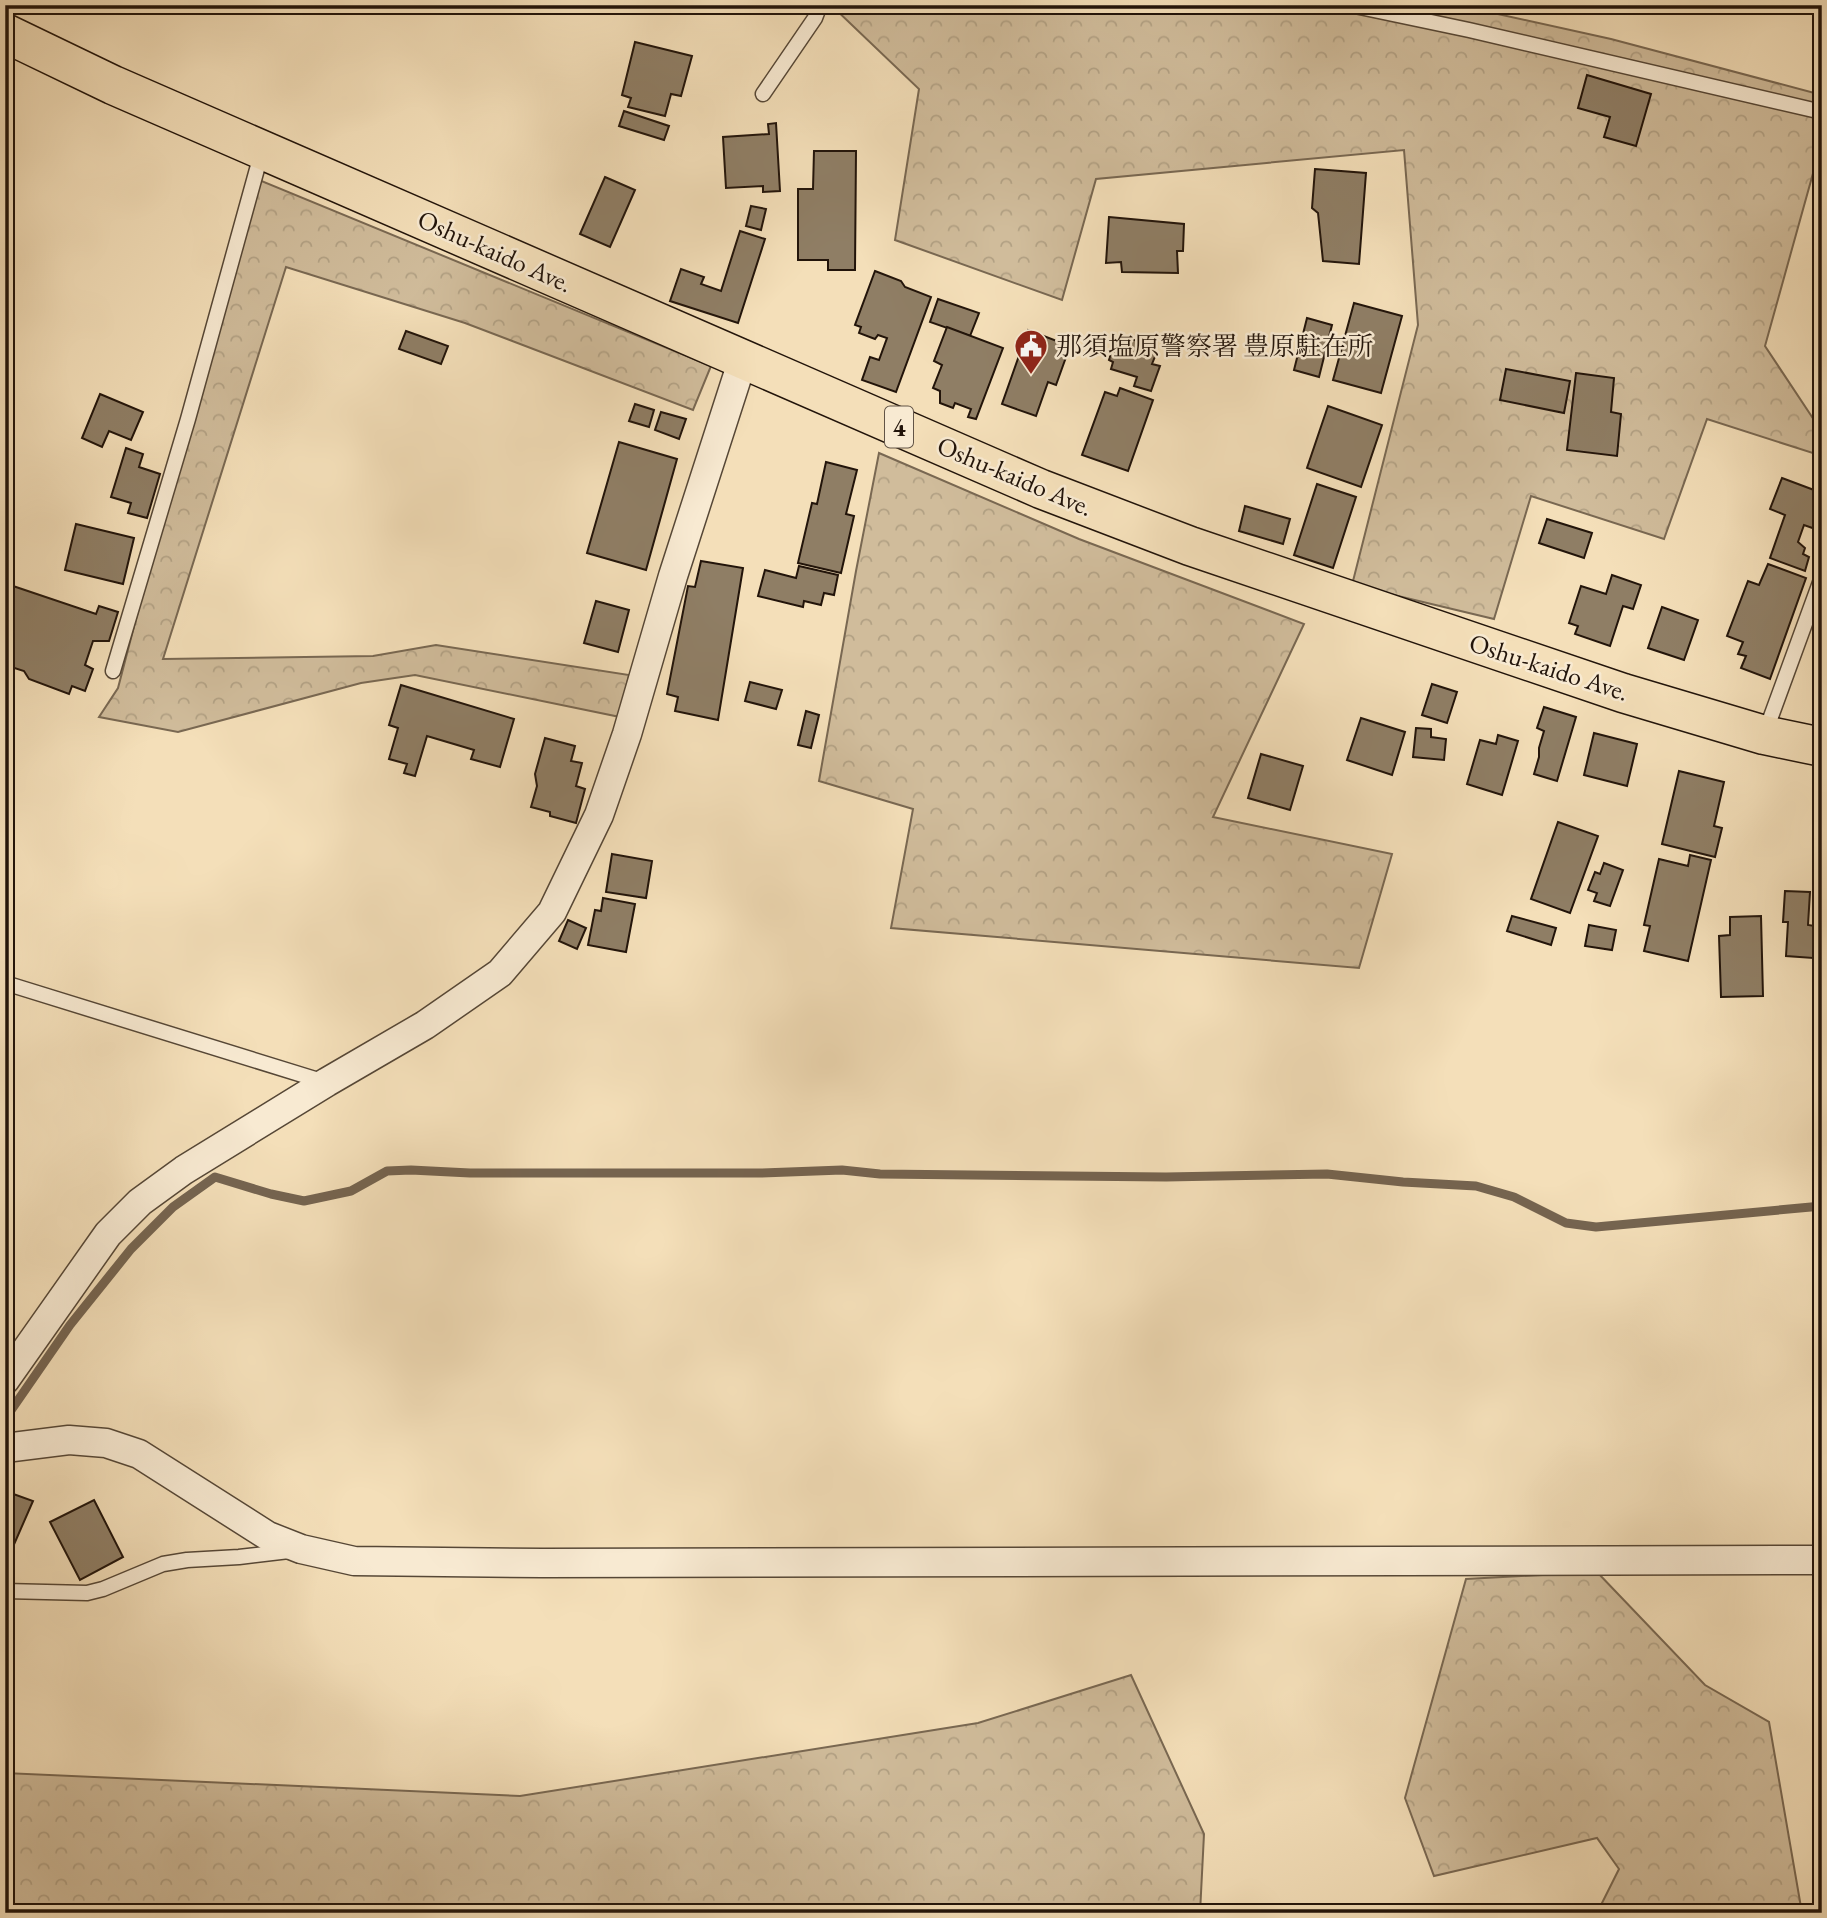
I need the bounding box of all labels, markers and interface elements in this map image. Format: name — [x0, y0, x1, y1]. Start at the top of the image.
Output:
street label: Oshu-kaido Ave. — [412, 202, 578, 300]
public building icon: 那須塩原警察署 豊原駐在所 — [1012, 327, 1050, 376]
place label: 那須塩原警察署 豊原駐在所 — [1056, 329, 1373, 363]
road number: 4 — [885, 406, 913, 448]
street label: Oshu-kaido Ave. — [932, 428, 1098, 524]
street label: Oshu-kaido Ave. — [1465, 625, 1633, 709]

